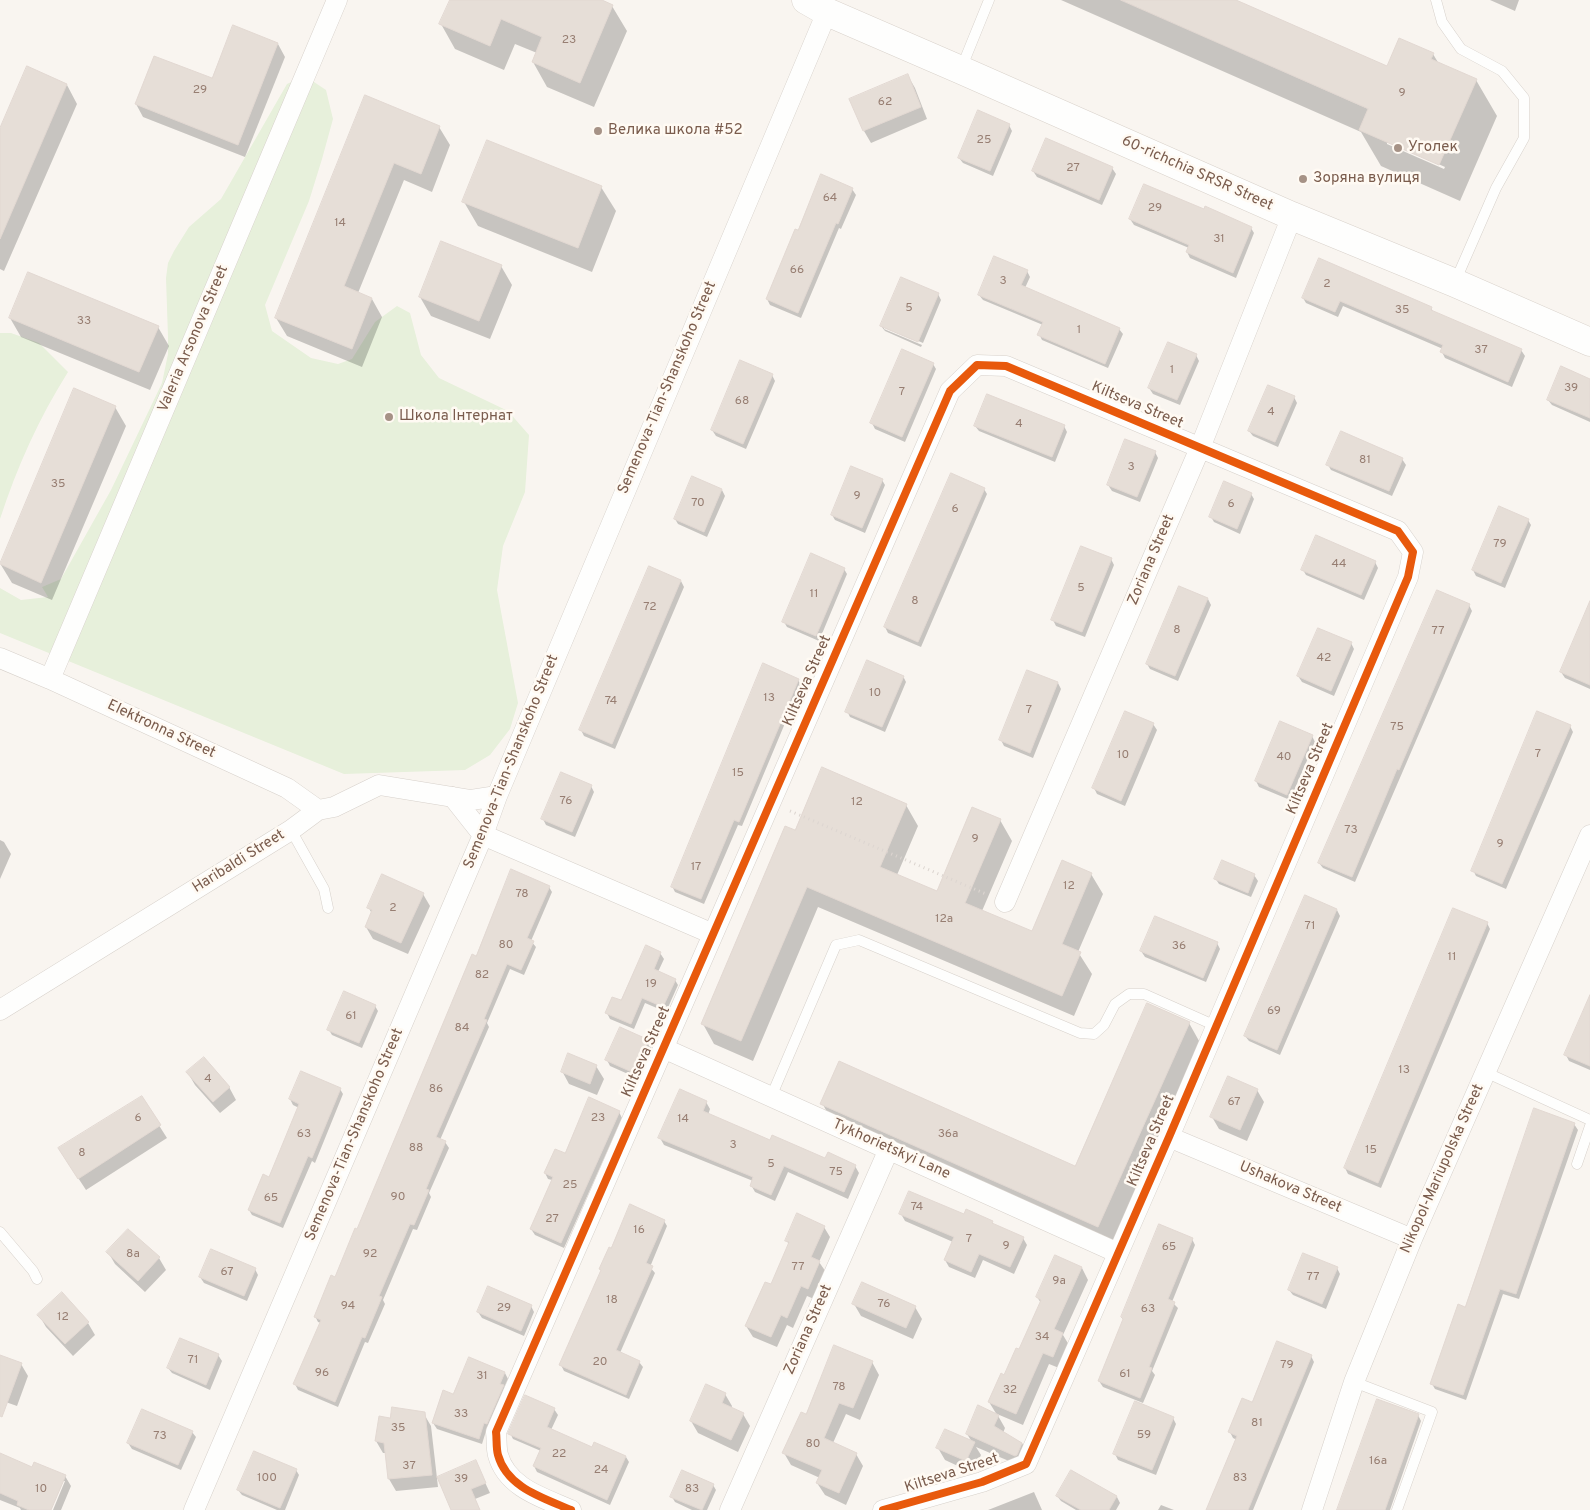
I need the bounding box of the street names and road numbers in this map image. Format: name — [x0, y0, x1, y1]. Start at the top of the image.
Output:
street label: 60-richchia SRSR Street — [1118, 132, 1276, 216]
street label: Valeria Arsonova Street — [155, 263, 233, 415]
street label: Semenova-Tian-Shanskoho Street — [615, 279, 721, 497]
street label: Kiltseva Street — [1088, 379, 1186, 433]
street label: Zoriana Street — [1125, 512, 1179, 608]
street label: Kiltseva Street — [780, 633, 836, 729]
street label: Semenova-Tian-Shanskoho Street — [461, 652, 563, 872]
street label: Elektronna Street — [104, 697, 218, 763]
street label: Kiltseva Street — [1284, 720, 1338, 818]
street label: Haribaldi Street — [190, 826, 288, 898]
street label: Kiltseva Street — [619, 1004, 675, 1100]
street label: Semenova-Tian-Shanskoho Street — [302, 1026, 408, 1244]
street label: Nikopol-Mariupolska Street — [1398, 1082, 1488, 1256]
street label: Kiltseva Street — [1125, 1092, 1179, 1190]
street label: Tykhorietskyi Lane — [829, 1116, 953, 1184]
street label: Ushakova Street — [1236, 1158, 1344, 1218]
street label: Zoriana Street — [781, 1282, 837, 1378]
street label: Kiltseva Street — [903, 1450, 1001, 1498]

